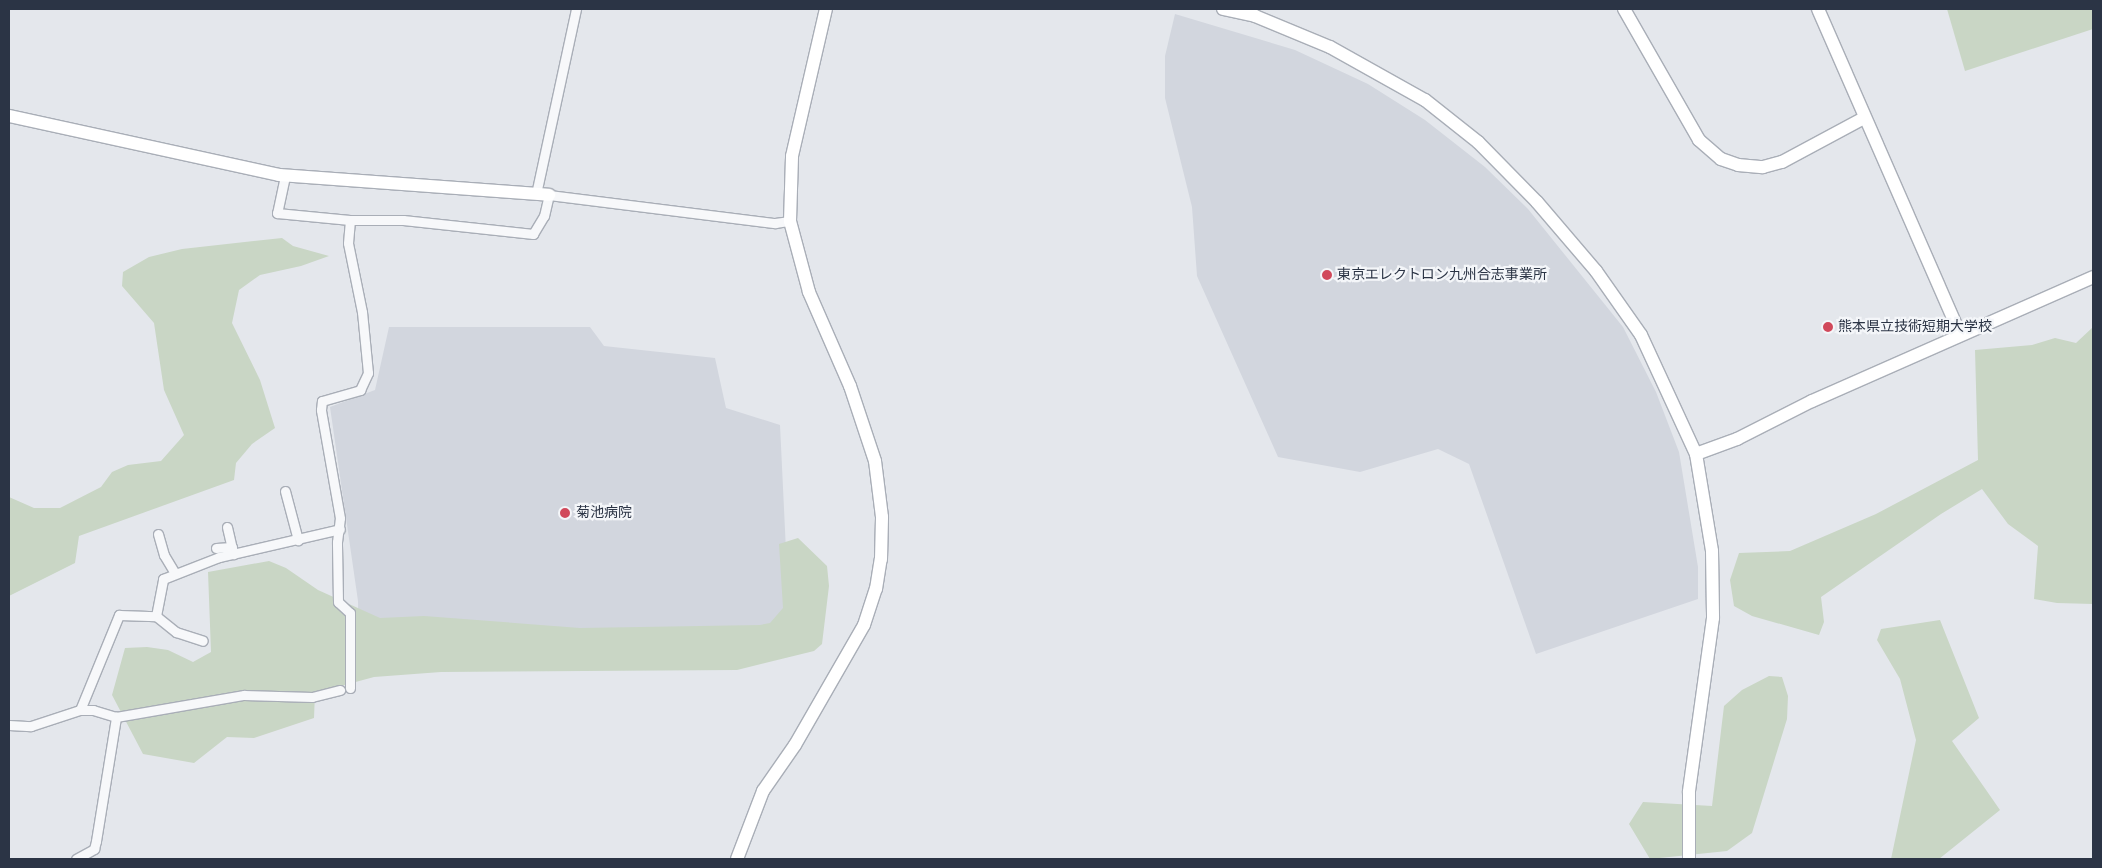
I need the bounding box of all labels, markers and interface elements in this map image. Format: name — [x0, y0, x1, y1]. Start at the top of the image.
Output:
place label: 東京エレクトロン九州合志事業所 — [1337, 267, 1547, 283]
marker: 東京エレクトロン九州合志事業所 — [1321, 269, 1333, 281]
place label: 熊本県立技術短期大学校 — [1838, 319, 1992, 335]
marker: 熊本県立技術短期大学校 — [1822, 321, 1834, 333]
place label: 菊池病院 — [576, 505, 632, 521]
marker: 菊池病院 — [558, 506, 572, 520]

